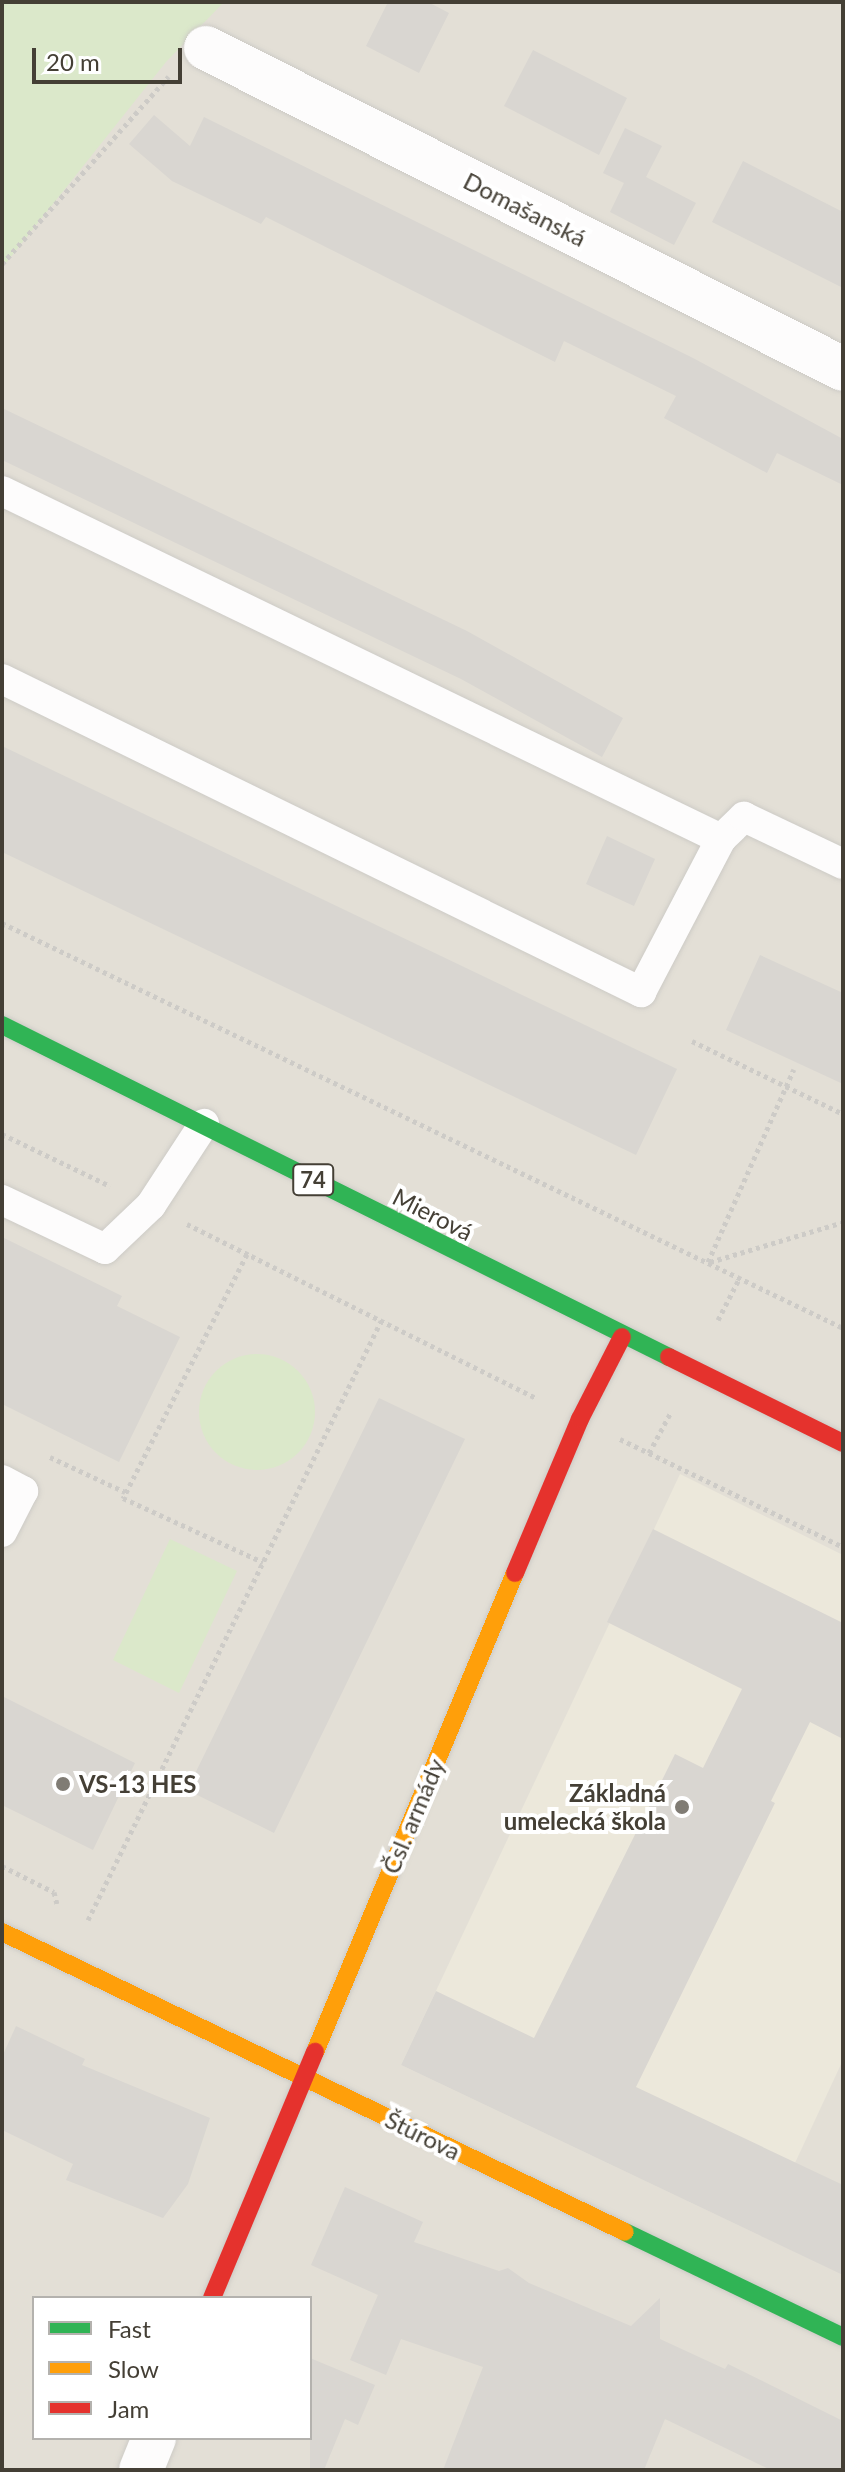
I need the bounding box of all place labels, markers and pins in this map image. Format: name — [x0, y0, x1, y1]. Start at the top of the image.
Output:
place label: VS-13 HES — [79, 1770, 196, 1798]
marker: VS-13 HES — [54, 1775, 72, 1793]
place label: Základná umelecká škola — [504, 1779, 666, 1835]
marker: Základná umelecká škola — [673, 1798, 691, 1816]

